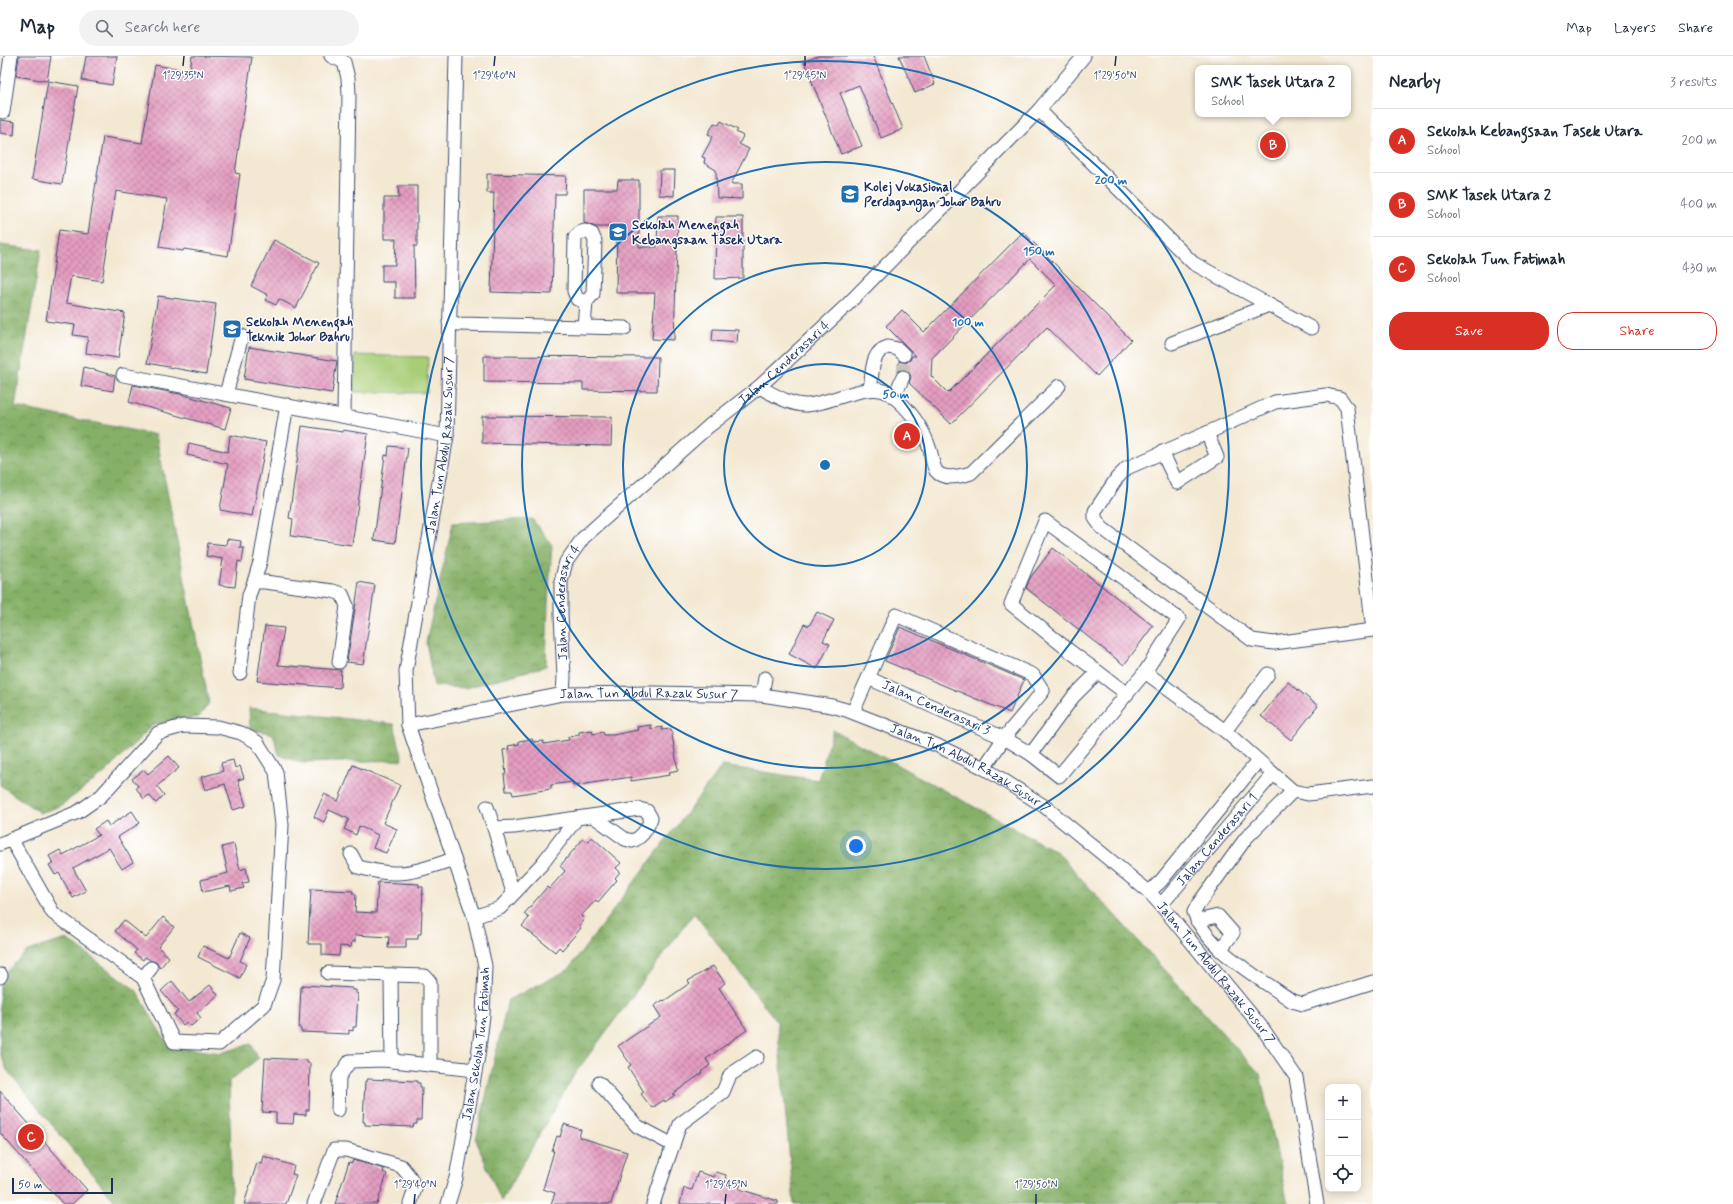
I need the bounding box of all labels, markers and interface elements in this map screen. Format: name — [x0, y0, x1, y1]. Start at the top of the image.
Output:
search box — [79, 10, 359, 46]
text: Map — [20, 15, 55, 40]
icon: search — [93, 17, 115, 39]
text: Search here — [125, 18, 200, 38]
text: Map — [1566, 19, 1592, 37]
text: Layers — [1614, 19, 1656, 37]
text: Share — [1678, 19, 1713, 37]
popup — [1195, 65, 1351, 117]
text: 1°29'35"N — [163, 69, 204, 83]
text: 1°29'40"N — [473, 69, 516, 83]
text: 1°29'45"N — [784, 69, 826, 83]
text: 1°29'50"N — [1094, 69, 1137, 83]
text: Nearby — [1389, 71, 1441, 93]
text: SMK Tasek Utara 2 — [1211, 73, 1335, 93]
text: 3 results — [1670, 74, 1717, 91]
text: School — [1211, 93, 1245, 110]
text: Sekolah Kebangsaan Tasek Utara — [1427, 122, 1642, 142]
pin: B — [1260, 130, 1286, 160]
text: A — [1398, 132, 1406, 149]
text: 200 m — [1682, 132, 1717, 149]
text: School — [1427, 142, 1461, 159]
text: 200 m — [1095, 173, 1128, 189]
place label: Kolej Vokasional Perdagangan Johor Bahru — [864, 179, 1002, 213]
school or university icon: Kolej Vokasional Perdagangan Johor Bahru — [839, 183, 861, 205]
text: SMK Tasek Utara 2 — [1427, 186, 1551, 206]
text: B — [1398, 196, 1406, 213]
text: 400 m — [1680, 196, 1717, 213]
text: School — [1427, 206, 1461, 223]
place label: Sekolah Menengah Kebangsaan Tasek Utara — [632, 217, 783, 250]
school or university icon: Sekolah Menengah Kebangsaan Tasek Utara — [607, 221, 629, 243]
text: 150 m — [1023, 244, 1055, 260]
text: Sekolah Tun Fatimah — [1427, 250, 1565, 270]
text: C — [1397, 260, 1407, 277]
text: 430 m — [1682, 260, 1717, 277]
text: School — [1427, 270, 1461, 287]
button: Save — [1389, 312, 1549, 350]
button: Share — [1557, 312, 1717, 350]
place label: Sekolah Menengah Teknik Johor Bahru — [246, 314, 353, 346]
text: 100 m — [952, 315, 985, 331]
street label: Jalan Cenderasari 4 — [735, 316, 834, 409]
school or university icon: Sekolah Menengah Teknik Johor Bahru — [221, 318, 243, 340]
street label: Jalan Tun Abdul Razak Susur 7 — [422, 356, 457, 535]
text: 50 m — [883, 387, 910, 403]
pin: A — [894, 421, 920, 451]
centre of rings — [818, 458, 832, 472]
street label: Jalan Cenderasari 4 — [552, 541, 584, 661]
street label: Jalan Cenderasari 3 — [879, 677, 993, 740]
street label: Jalan Tun Abdul Razak Susur 7 — [559, 684, 739, 703]
street label: Jalan Tun Abdul Razak Susur 7 — [888, 719, 1054, 817]
street label: Jalan Cenderasari 1 — [1172, 790, 1261, 890]
your location — [846, 836, 866, 856]
street label: Jalan Tun Abdul Razak Susur 7 — [1153, 898, 1279, 1047]
street label: Jalan Sekolah Tun Fatimah — [458, 967, 493, 1122]
map controls — [1325, 1084, 1361, 1192]
button: + — [1325, 1084, 1361, 1120]
button: − — [1325, 1120, 1361, 1156]
pin: C — [18, 1122, 44, 1152]
button: locate — [1325, 1156, 1361, 1192]
scale bar — [12, 1176, 113, 1195]
text: 50 m — [18, 1178, 43, 1192]
text: 1°29'40"N — [394, 1178, 437, 1192]
text: 1°29'45"N — [705, 1178, 747, 1192]
text: 1°29'50"N — [1015, 1178, 1058, 1192]

